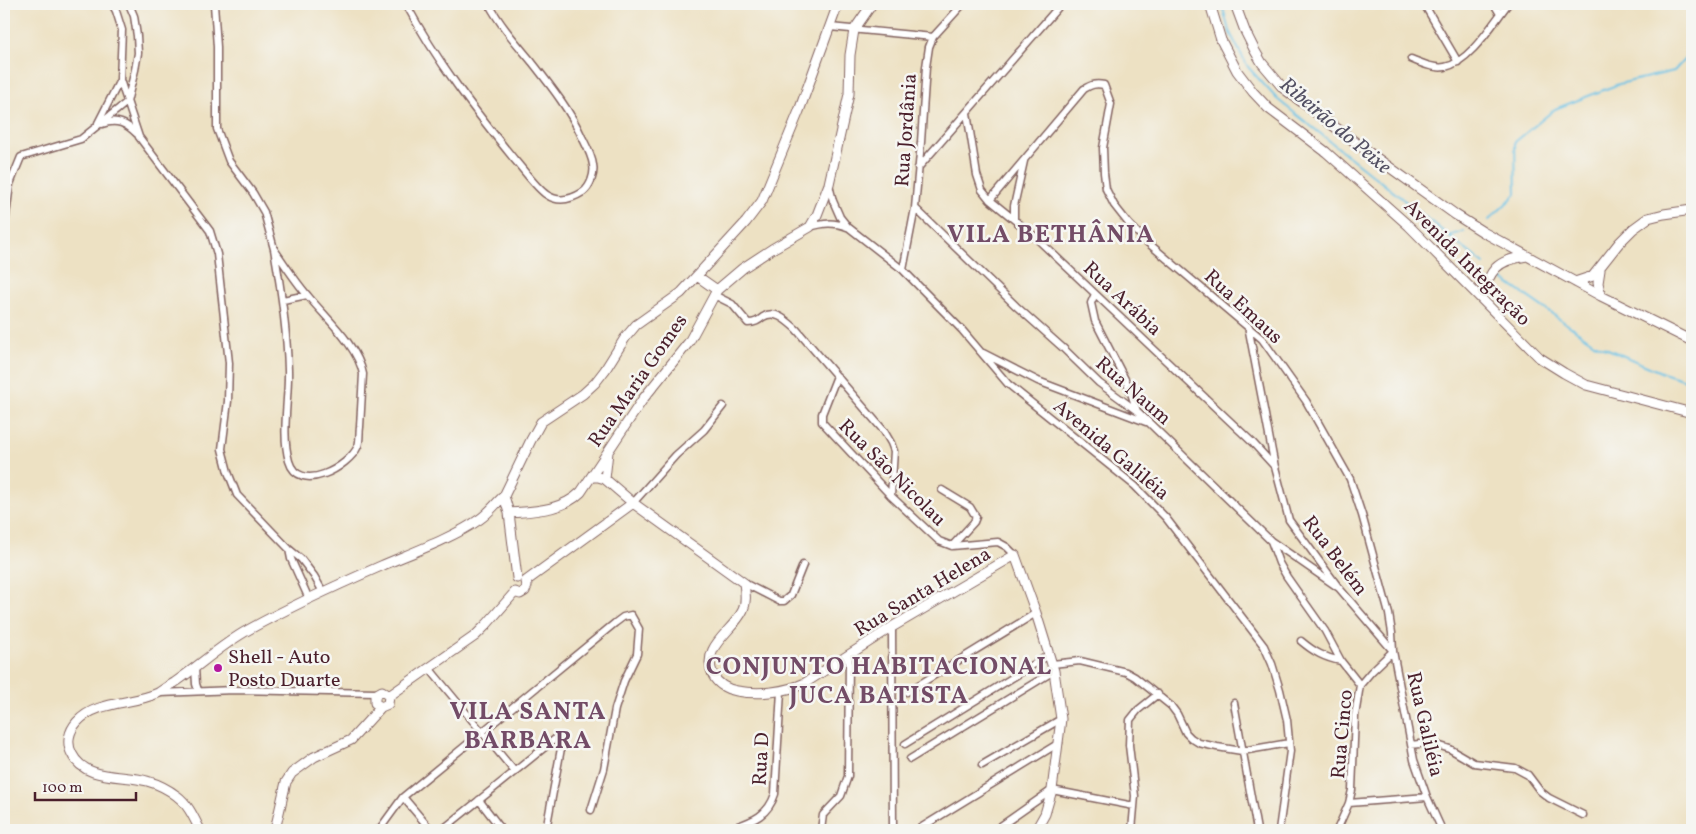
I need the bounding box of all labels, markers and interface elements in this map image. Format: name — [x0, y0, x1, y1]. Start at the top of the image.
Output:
water label: Ribeirão do Peixe — [1273, 71, 1397, 182]
street label: Rua Jordânia — [889, 72, 925, 188]
street label: Avenida Integração — [1397, 194, 1536, 333]
district label: VILA BETHÂNIA — [947, 218, 1155, 253]
street label: Rua Arábia — [1076, 256, 1167, 343]
street label: Rua Emaus — [1197, 264, 1288, 351]
street label: Rua Maria Gomes — [582, 309, 695, 453]
street label: Rua Naum — [1089, 351, 1177, 432]
street label: Avenida Galiléia — [1047, 394, 1175, 508]
street label: Rua São Nicolau — [831, 413, 952, 534]
street label: Rua Belém — [1295, 510, 1374, 602]
street label: Rua Santa Helena — [849, 541, 997, 645]
place label: Shell - Auto Posto Duarte — [228, 644, 340, 695]
district label: CONJUNTO HABITACIONAL JUCA BATISTA — [706, 650, 1052, 714]
marker: Shell - Auto Posto Duarte — [212, 662, 224, 674]
street label: Rua Galiléia — [1398, 669, 1450, 780]
street label: Rua Cinco — [1325, 688, 1361, 780]
district label: VILA SANTA BÁRBARA — [449, 695, 607, 759]
street label: Rua D — [747, 732, 777, 787]
scale bar — [35, 769, 136, 801]
text: 100 m — [42, 778, 82, 799]

